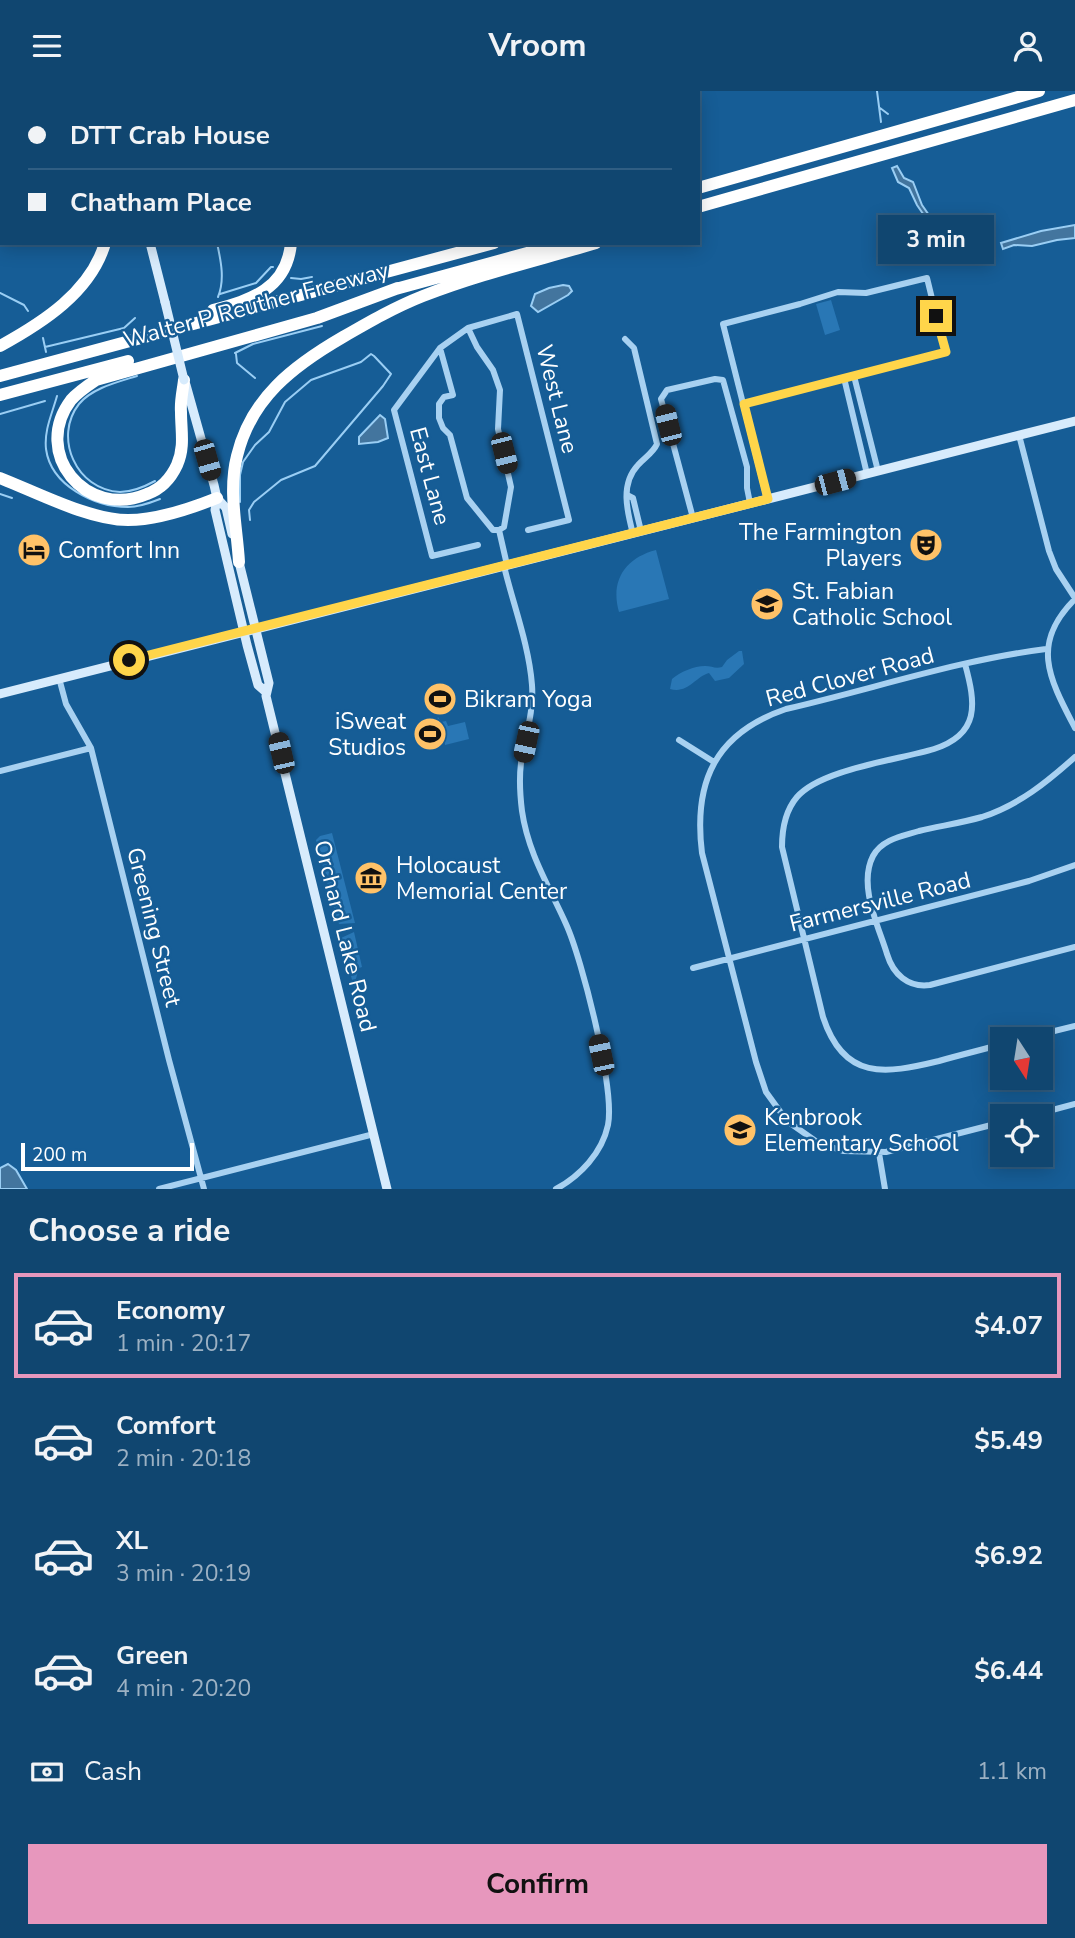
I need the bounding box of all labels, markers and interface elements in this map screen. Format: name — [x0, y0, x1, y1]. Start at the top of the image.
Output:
text: Vroom — [488, 24, 587, 67]
icon: menu — [28, 27, 66, 65]
icon: person — [1009, 27, 1047, 65]
text: DTT Crab House — [70, 118, 270, 153]
text: Chatham Place — [70, 185, 252, 220]
callout: 3 min — [878, 215, 994, 264]
text: 3 min — [906, 224, 966, 255]
street label: Walter P Reuther Freeway — [120, 255, 392, 355]
route end — [920, 300, 952, 332]
street label: West Lane — [529, 341, 585, 457]
car — [653, 402, 684, 448]
street label: East Lane — [402, 424, 458, 528]
car — [489, 430, 520, 476]
car — [192, 437, 223, 483]
car — [812, 466, 859, 498]
place label: The Farmington Players — [739, 517, 902, 574]
theatre icon: The Farmington Players — [907, 526, 945, 564]
hotel icon: Comfort Inn — [15, 531, 53, 569]
place label: Comfort Inn — [58, 535, 180, 566]
place label: St. Fabian Catholic School — [792, 576, 952, 633]
school or university icon: St. Fabian Catholic School — [748, 585, 786, 623]
street label: Red Clover Road — [762, 640, 938, 714]
route start — [113, 644, 145, 676]
sports icon: Bikram Yoga — [421, 680, 459, 718]
place label: Bikram Yoga — [464, 684, 593, 715]
place label: iSweat Studios — [328, 706, 407, 763]
sports icon: iSweat Studios — [411, 715, 449, 753]
car — [512, 719, 541, 765]
car — [267, 730, 296, 776]
street label: Orchard Lake Road — [306, 837, 384, 1035]
street label: Greening Street — [119, 844, 189, 1011]
place label: Holocaust Memorial Center — [396, 850, 568, 907]
museum icon: Holocaust Memorial Center — [352, 859, 390, 897]
street label: Farmersville Road — [786, 864, 974, 940]
north arrow — [990, 1027, 1054, 1090]
map controls — [990, 1027, 1053, 1167]
car — [587, 1032, 616, 1078]
place label: Kenbrook Elementary School — [764, 1102, 959, 1159]
button: locate — [990, 1104, 1053, 1167]
school or university icon: Kenbrook Elementary School — [721, 1111, 759, 1149]
scale bar — [21, 1140, 194, 1172]
text: 200 m — [32, 1142, 87, 1168]
text: Choose a ride — [28, 1209, 230, 1252]
text: Economy — [116, 1293, 225, 1328]
icon: car — [32, 1294, 95, 1357]
text: $4.07 — [974, 1308, 1043, 1343]
text: 1 min · 20:17 — [116, 1328, 251, 1359]
text: Comfort — [116, 1408, 216, 1443]
icon: car — [32, 1409, 95, 1472]
text: $5.49 — [974, 1423, 1043, 1458]
text: 2 min · 20:18 — [116, 1443, 251, 1474]
text: XL — [116, 1523, 148, 1558]
icon: car — [32, 1524, 95, 1587]
text: $6.92 — [974, 1538, 1043, 1573]
text: 3 min · 20:19 — [116, 1558, 251, 1589]
text: Green — [116, 1638, 189, 1673]
icon: car — [32, 1639, 95, 1702]
text: $6.44 — [974, 1653, 1043, 1688]
text: 4 min · 20:20 — [116, 1673, 251, 1704]
icon: cash — [28, 1753, 66, 1791]
text: Cash — [84, 1754, 142, 1789]
text: 1.1 km — [977, 1756, 1047, 1787]
button: Confirm — [28, 1844, 1047, 1924]

